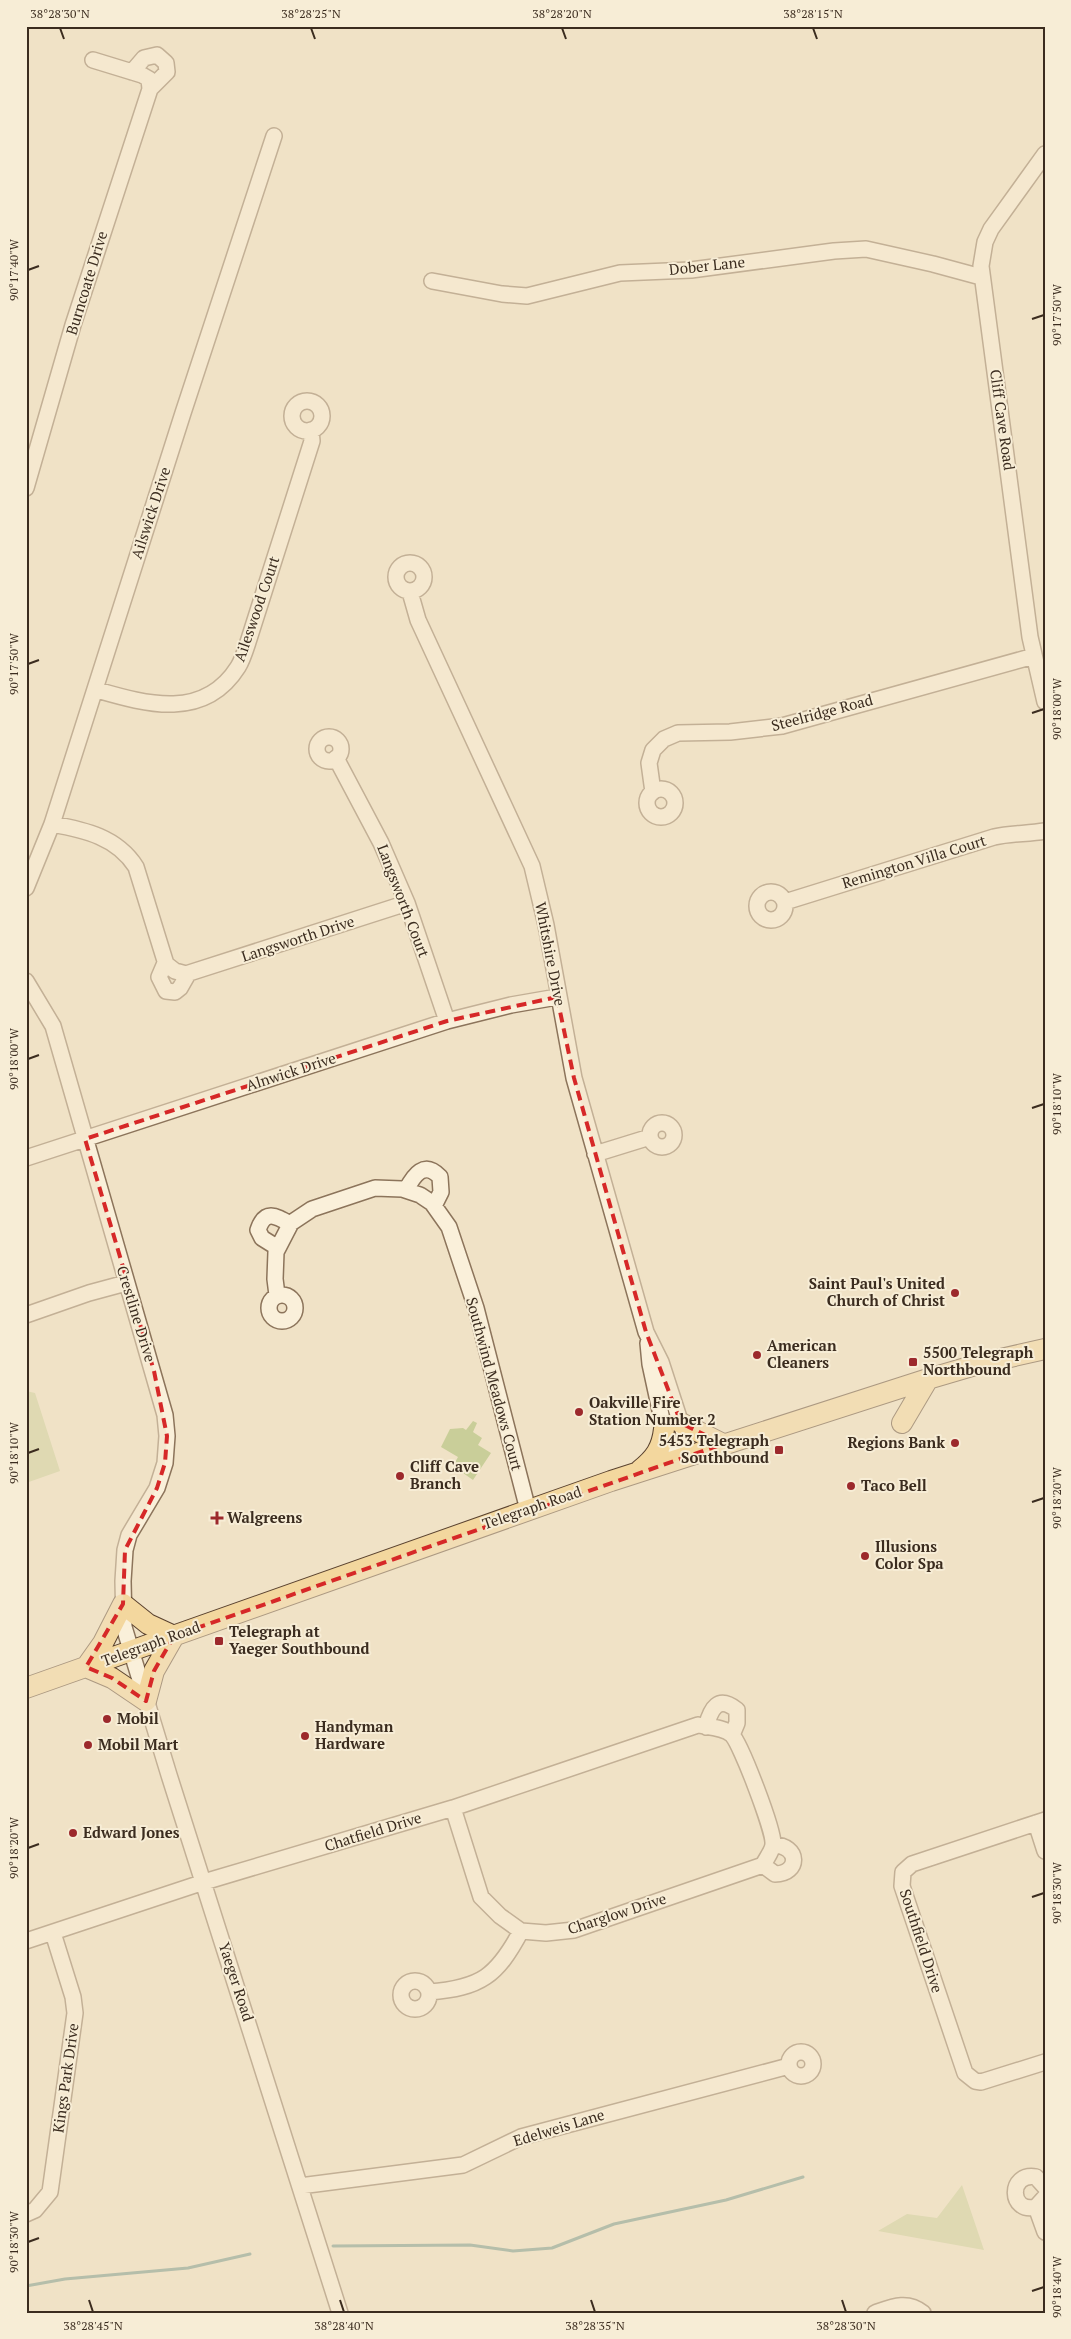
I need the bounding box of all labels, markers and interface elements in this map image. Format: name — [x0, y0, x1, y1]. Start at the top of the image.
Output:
text: 38°28'30"N — [30, 6, 90, 21]
text: 38°28'25"N — [281, 6, 341, 21]
text: 38°28'20"N — [532, 6, 592, 21]
text: 38°28'15"N — [783, 6, 843, 21]
street label: Burncoate Drive — [61, 228, 111, 337]
text: 90°17'40"W — [6, 238, 21, 301]
street label: Dober Lane — [668, 251, 746, 279]
text: 90°17'50"W — [1049, 283, 1064, 346]
street label: Cliff Cave Road — [986, 368, 1020, 472]
street label: Ailswick Drive — [126, 464, 174, 561]
street label: Aileswood Court — [229, 553, 284, 664]
text: 90°17'50"W — [6, 632, 21, 695]
text: 90°18'00"W — [1049, 677, 1064, 740]
street label: Steelridge Road — [769, 689, 875, 735]
street label: Remington Villa Court — [839, 829, 989, 892]
street label: Langsworth Court — [373, 841, 435, 960]
street label: Whitshire Drive — [531, 900, 571, 1007]
street label: Langsworth Drive — [239, 910, 357, 966]
text: 90°18'00"W — [6, 1027, 21, 1090]
street label: Alnwick Drive — [243, 1047, 338, 1095]
text: 90°18'10"W — [1049, 1072, 1064, 1135]
street label: Crestline Drive — [113, 1263, 161, 1364]
place label: Saint Paul's United Church of Christ — [809, 1273, 945, 1310]
marker: Saint Paul's United Church of Christ — [949, 1287, 961, 1299]
street label: Southwind Meadows Court — [462, 1295, 528, 1473]
place label: American Cleaners — [767, 1335, 837, 1372]
place label: 5500 Telegraph Northbound — [923, 1342, 1034, 1379]
marker: American Cleaners — [751, 1349, 763, 1361]
marker: 5500 Telegraph Northbound — [907, 1356, 919, 1368]
place label: Oakville Fire Station Number 2 — [589, 1392, 716, 1429]
marker: Oakville Fire Station Number 2 — [573, 1406, 585, 1418]
text: 90°18'10"W — [6, 1421, 21, 1484]
place label: 5453 Telegraph Southbound — [659, 1430, 769, 1467]
place label: Regions Bank — [848, 1432, 945, 1452]
marker: Regions Bank — [949, 1437, 961, 1449]
marker: 5453 Telegraph Southbound — [773, 1444, 785, 1456]
place label: Cliff Cave Branch — [410, 1456, 479, 1493]
text: 90°18'20"W — [1049, 1466, 1064, 1529]
marker: Cliff Cave Branch — [394, 1470, 406, 1482]
place label: Taco Bell — [861, 1475, 927, 1495]
marker: Taco Bell — [845, 1480, 857, 1492]
street label: Telegraph Road — [479, 1481, 584, 1533]
place label: Walgreens — [227, 1507, 302, 1527]
marker: Walgreens — [211, 1512, 223, 1524]
place label: Illusions Color Spa — [875, 1536, 944, 1573]
marker: Illusions Color Spa — [859, 1550, 871, 1562]
street label: Telegraph Road — [99, 1616, 203, 1670]
place label: Telegraph at Yaeger Southbound — [229, 1621, 369, 1658]
marker: Telegraph at Yaeger Southbound — [213, 1635, 225, 1647]
place label: Mobil — [117, 1708, 159, 1728]
marker: Mobil — [101, 1713, 113, 1725]
place label: Handyman Hardware — [315, 1716, 394, 1753]
marker: Handyman Hardware — [299, 1730, 311, 1742]
place label: Mobil Mart — [98, 1734, 178, 1754]
marker: Mobil Mart — [82, 1739, 94, 1751]
street label: Chatfield Drive — [322, 1807, 424, 1855]
text: 90°18'20"W — [6, 1816, 21, 1879]
place label: Edward Jones — [83, 1822, 180, 1842]
marker: Edward Jones — [67, 1827, 79, 1839]
text: 90°18'30"W — [1049, 1861, 1064, 1924]
street label: Southfield Drive — [896, 1886, 948, 1995]
street label: Charglow Drive — [565, 1888, 669, 1938]
street label: Yaeger Road — [215, 1940, 259, 2024]
street label: Kings Park Drive — [47, 2022, 83, 2134]
street label: Edelweis Lane — [511, 2104, 607, 2150]
text: 90°18'30"W — [6, 2210, 21, 2273]
text: 90°18'40"W — [1049, 2255, 1064, 2318]
text: 38°28'45"N — [63, 2318, 123, 2333]
text: 38°28'40"N — [314, 2318, 374, 2333]
text: 38°28'35"N — [565, 2318, 625, 2333]
text: 38°28'30"N — [816, 2318, 876, 2333]

